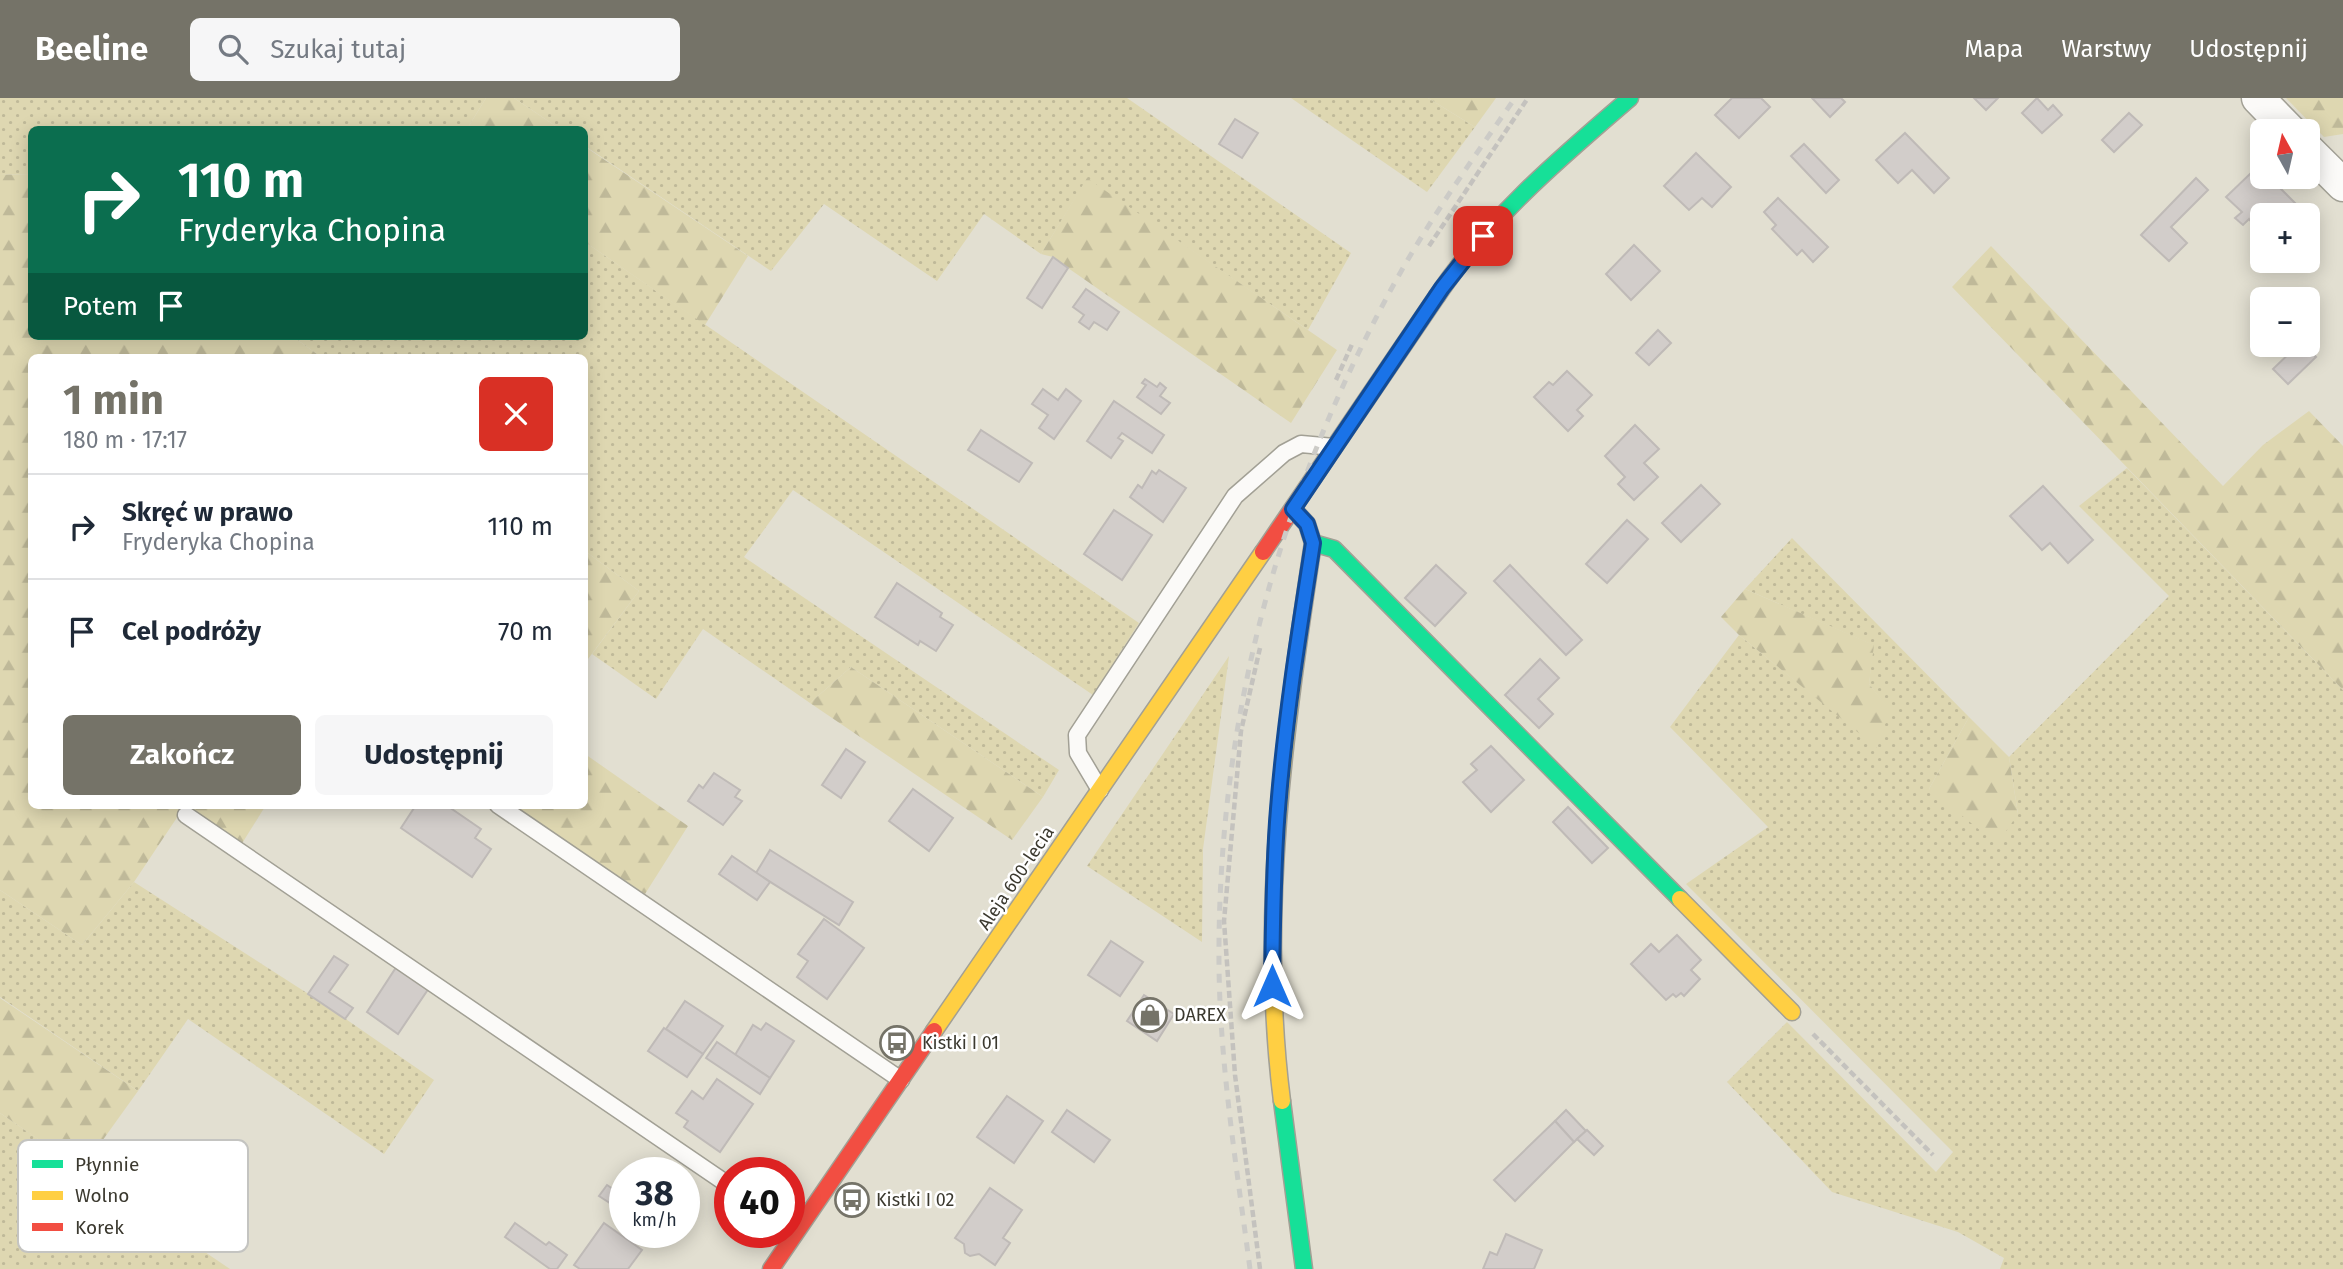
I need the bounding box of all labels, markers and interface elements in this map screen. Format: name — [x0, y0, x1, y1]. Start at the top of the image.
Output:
search box — [190, 18, 680, 81]
text: Beeline — [35, 29, 148, 69]
icon: search — [214, 30, 252, 68]
text: Szukaj tutaj — [270, 34, 406, 65]
text: Mapa — [1965, 35, 2023, 63]
text: Warstwy — [2061, 35, 2151, 63]
text: Udostępnij — [2189, 35, 2308, 63]
north arrow — [2250, 119, 2320, 189]
map controls — [2250, 119, 2320, 357]
text: 110 m — [178, 151, 304, 210]
icon: right — [63, 154, 154, 245]
button: + — [2250, 203, 2320, 273]
pin — [1453, 206, 1513, 266]
text: Fryderyka Chopina — [178, 211, 446, 249]
icon: arrive — [1464, 217, 1502, 255]
icon: arrive — [152, 287, 190, 325]
button: − — [2250, 287, 2320, 357]
text: Potem — [63, 291, 138, 322]
text: 1 min — [63, 375, 164, 425]
button: close — [479, 377, 553, 451]
text: 180 m · 17:17 — [63, 426, 187, 454]
text: Skręć w prawo — [122, 497, 293, 528]
icon: right — [63, 508, 101, 546]
text: 110 m — [487, 511, 553, 542]
text: Fryderyka Chopina — [122, 528, 315, 556]
icon: arrive — [63, 613, 101, 651]
text: Cel podróży — [122, 616, 261, 647]
text: 70 m — [498, 616, 553, 647]
button: Zakończ — [63, 715, 301, 795]
button: Udostępnij — [315, 715, 553, 795]
street label: Aleja 600-lecia — [973, 822, 1059, 934]
position arrow — [1235, 949, 1309, 1023]
shop icon: DAREX — [1131, 996, 1169, 1034]
place label: DAREX — [1174, 1004, 1226, 1026]
bus stop icon: Kistki I 01 — [878, 1024, 916, 1062]
place label: Kistki I 01 — [922, 1032, 999, 1054]
legend — [18, 1140, 248, 1252]
text: Płynnie — [75, 1153, 139, 1176]
speed limit sign: 40 — [714, 1157, 805, 1248]
text: 38 — [635, 1172, 674, 1214]
bus stop icon: Kistki I 02 — [833, 1181, 871, 1219]
text: Wolno — [75, 1184, 129, 1207]
place label: Kistki I 02 — [876, 1189, 955, 1211]
text: km/h — [632, 1209, 677, 1231]
text: Korek — [75, 1216, 124, 1239]

